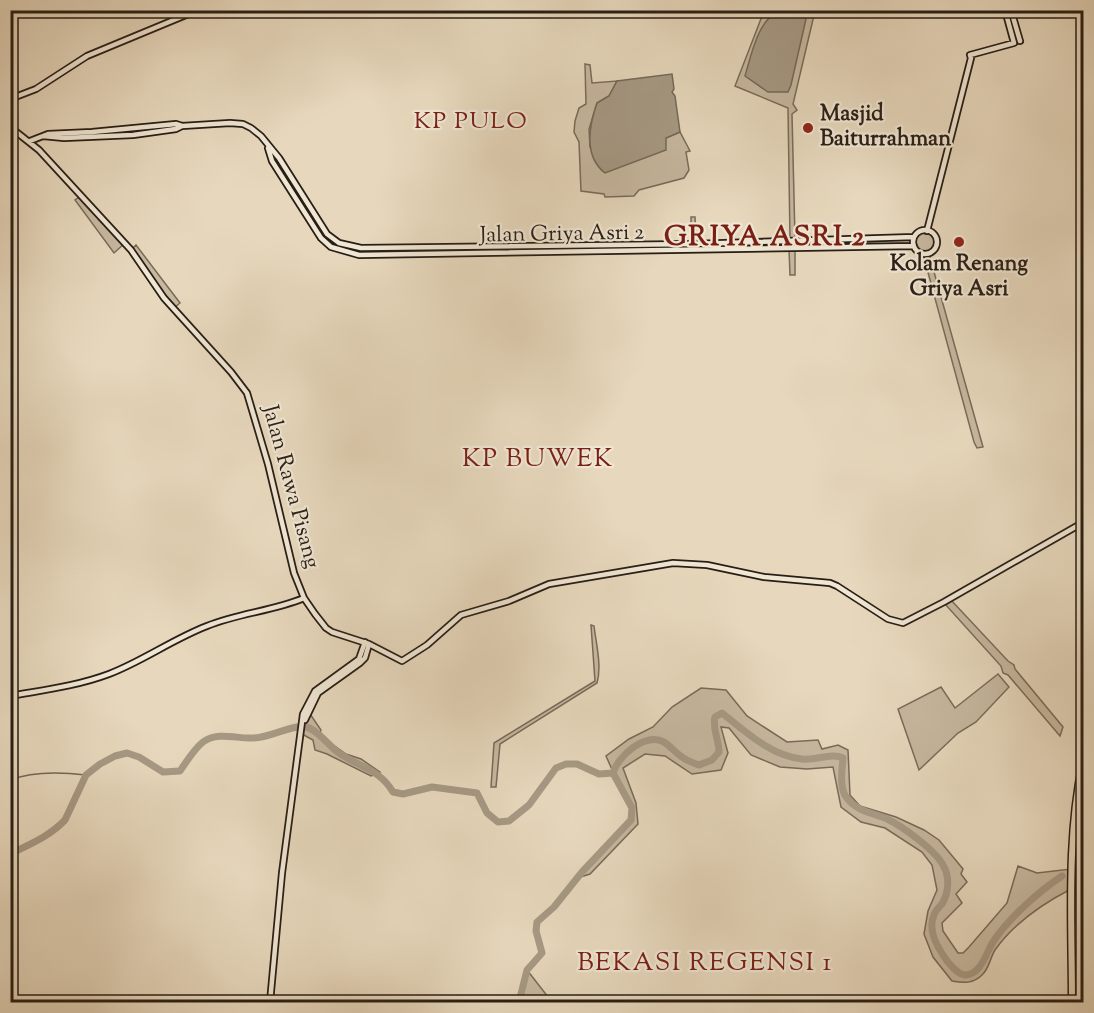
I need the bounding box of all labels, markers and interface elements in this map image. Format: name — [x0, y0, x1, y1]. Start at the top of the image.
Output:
place label: Masjid Baiturrahman — [820, 99, 951, 156]
district label: KP PULO — [414, 105, 528, 139]
marker: Masjid Baiturrahman — [801, 121, 815, 135]
street label: Jalan Griya Asri 2 — [478, 218, 645, 252]
district label: GRIYA ASRI 2 — [664, 218, 866, 258]
marker: Kolam Renang Griya Asri — [952, 235, 966, 249]
place label: Kolam Renang Griya Asri — [890, 249, 1028, 306]
street label: Jalan Rawa Pisang — [253, 401, 327, 573]
district label: KP BUWEK — [462, 441, 614, 478]
district label: BEKASI REGENSI 1 — [577, 945, 833, 982]

